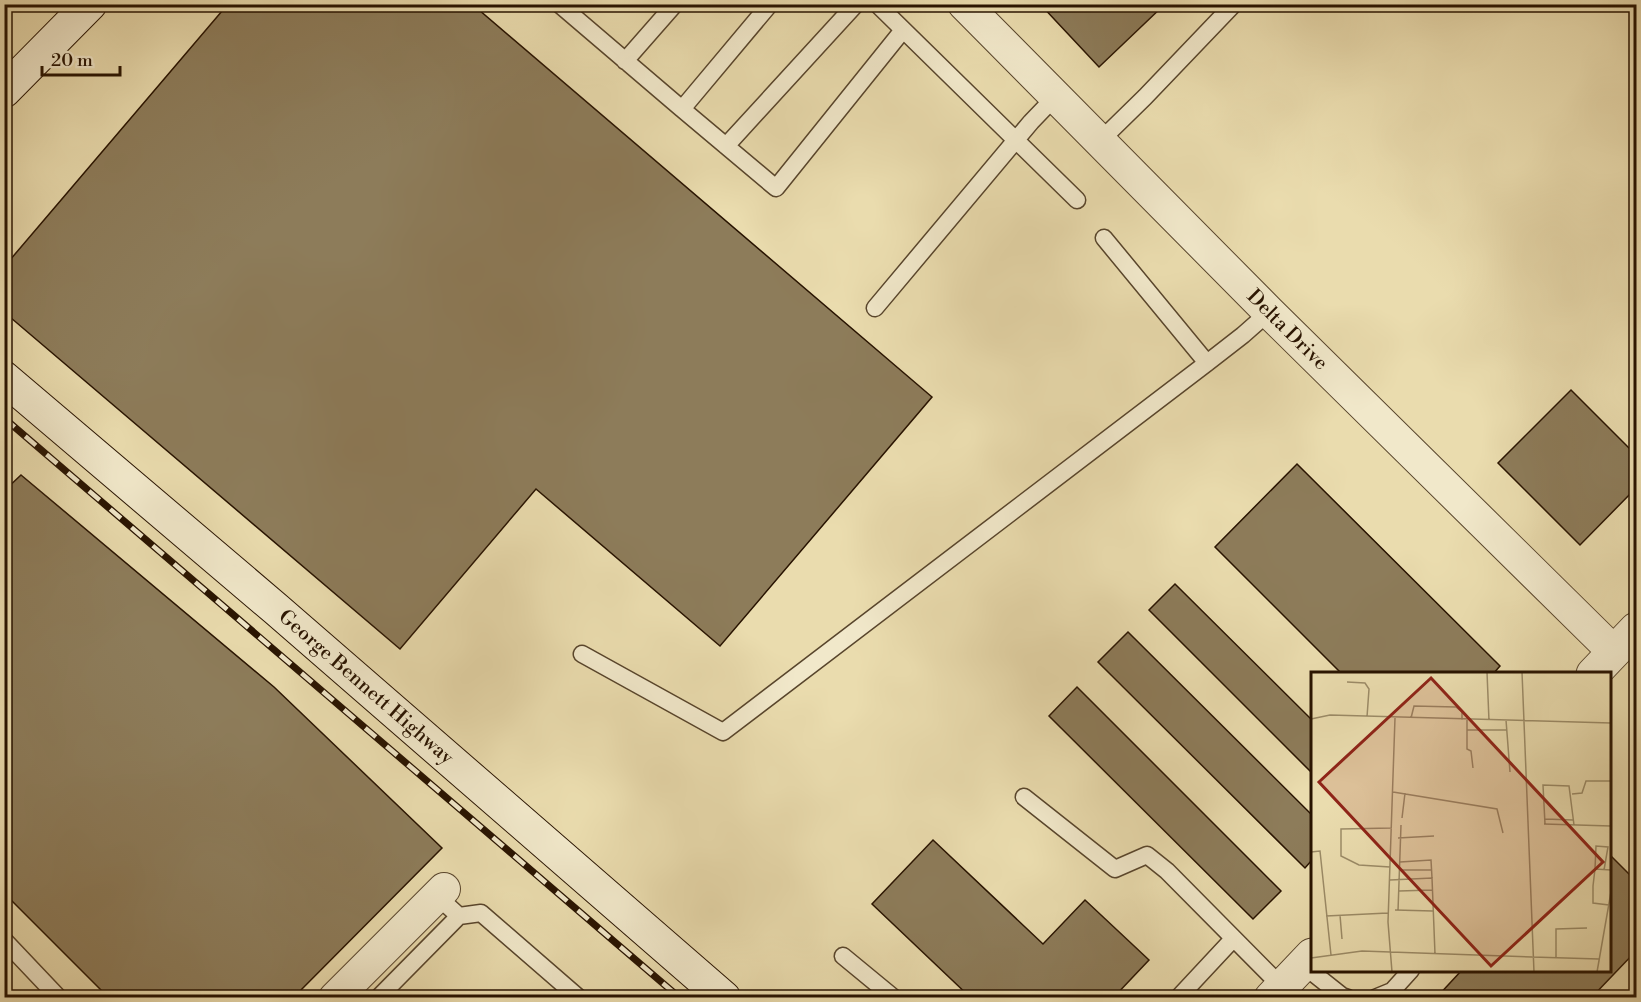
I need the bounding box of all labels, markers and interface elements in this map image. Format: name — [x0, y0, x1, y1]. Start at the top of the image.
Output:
scale bar — [42, 39, 120, 77]
text: 20 m — [51, 49, 93, 72]
street label: Delta Drive — [1241, 284, 1333, 375]
street label: George Bennett Highway — [273, 604, 459, 770]
inset map — [1311, 672, 1611, 972]

